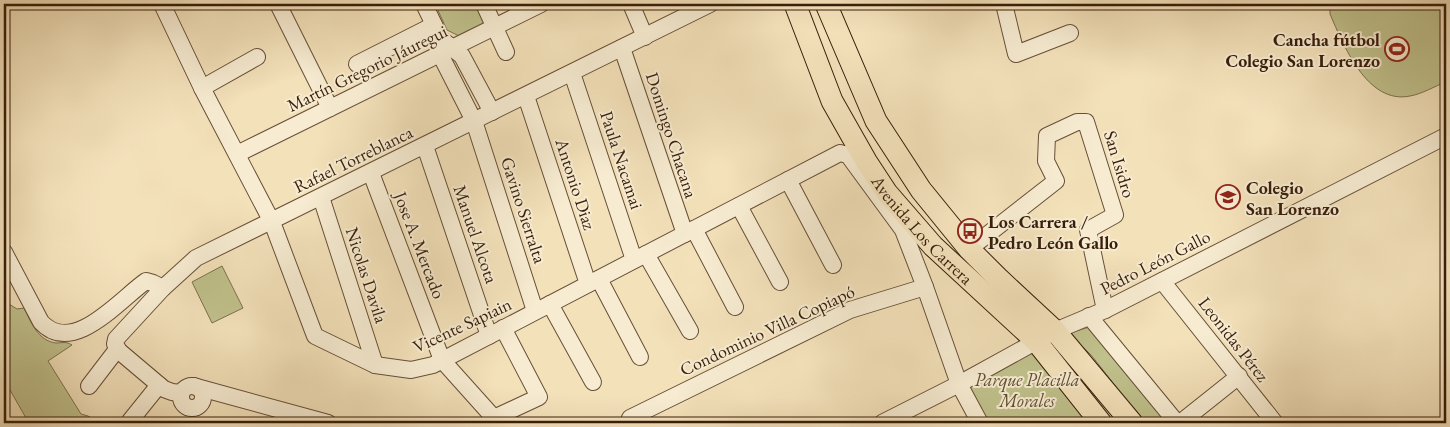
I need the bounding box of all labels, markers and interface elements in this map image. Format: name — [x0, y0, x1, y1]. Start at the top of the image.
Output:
street label: Martín Gregorio Jáuregui — [283, 19, 451, 117]
place label: Cancha fútbol Colegio San Lorenzo — [1226, 28, 1380, 72]
sports icon: Cancha fútbol Colegio San Lorenzo — [1384, 36, 1410, 62]
street label: Domingo Chacana — [641, 69, 703, 202]
street label: Paula Nacamai — [595, 108, 649, 213]
street label: Rafael Torreblanca — [290, 120, 417, 198]
street label: San Isidro — [1099, 128, 1141, 200]
street label: Antonio Diaz — [550, 135, 602, 233]
street label: Gavino Sierralta — [496, 154, 552, 267]
street label: Avenida Los Carrera — [866, 170, 979, 290]
place label: Colegio San Lorenzo — [1246, 176, 1339, 220]
street label: Manuel Alcota — [448, 182, 504, 287]
school or university icon: Colegio San Lorenzo — [1215, 184, 1241, 210]
street label: Jose A. Mercado — [388, 186, 451, 302]
place label: Los Carrera / Pedro León Gallo — [988, 210, 1118, 254]
bus stop icon: Los Carrera / Pedro León Gallo — [957, 218, 983, 244]
street label: Nicolas Davila — [341, 224, 394, 327]
street label: Pedro León Gallo — [1096, 224, 1214, 300]
street label: Condominio Villa Copiapó — [676, 279, 858, 381]
street label: Vicente Sapiain — [409, 292, 515, 358]
street label: Leonidas Pérez — [1194, 292, 1275, 386]
park label: Parque Placilla Morales — [974, 368, 1080, 412]

